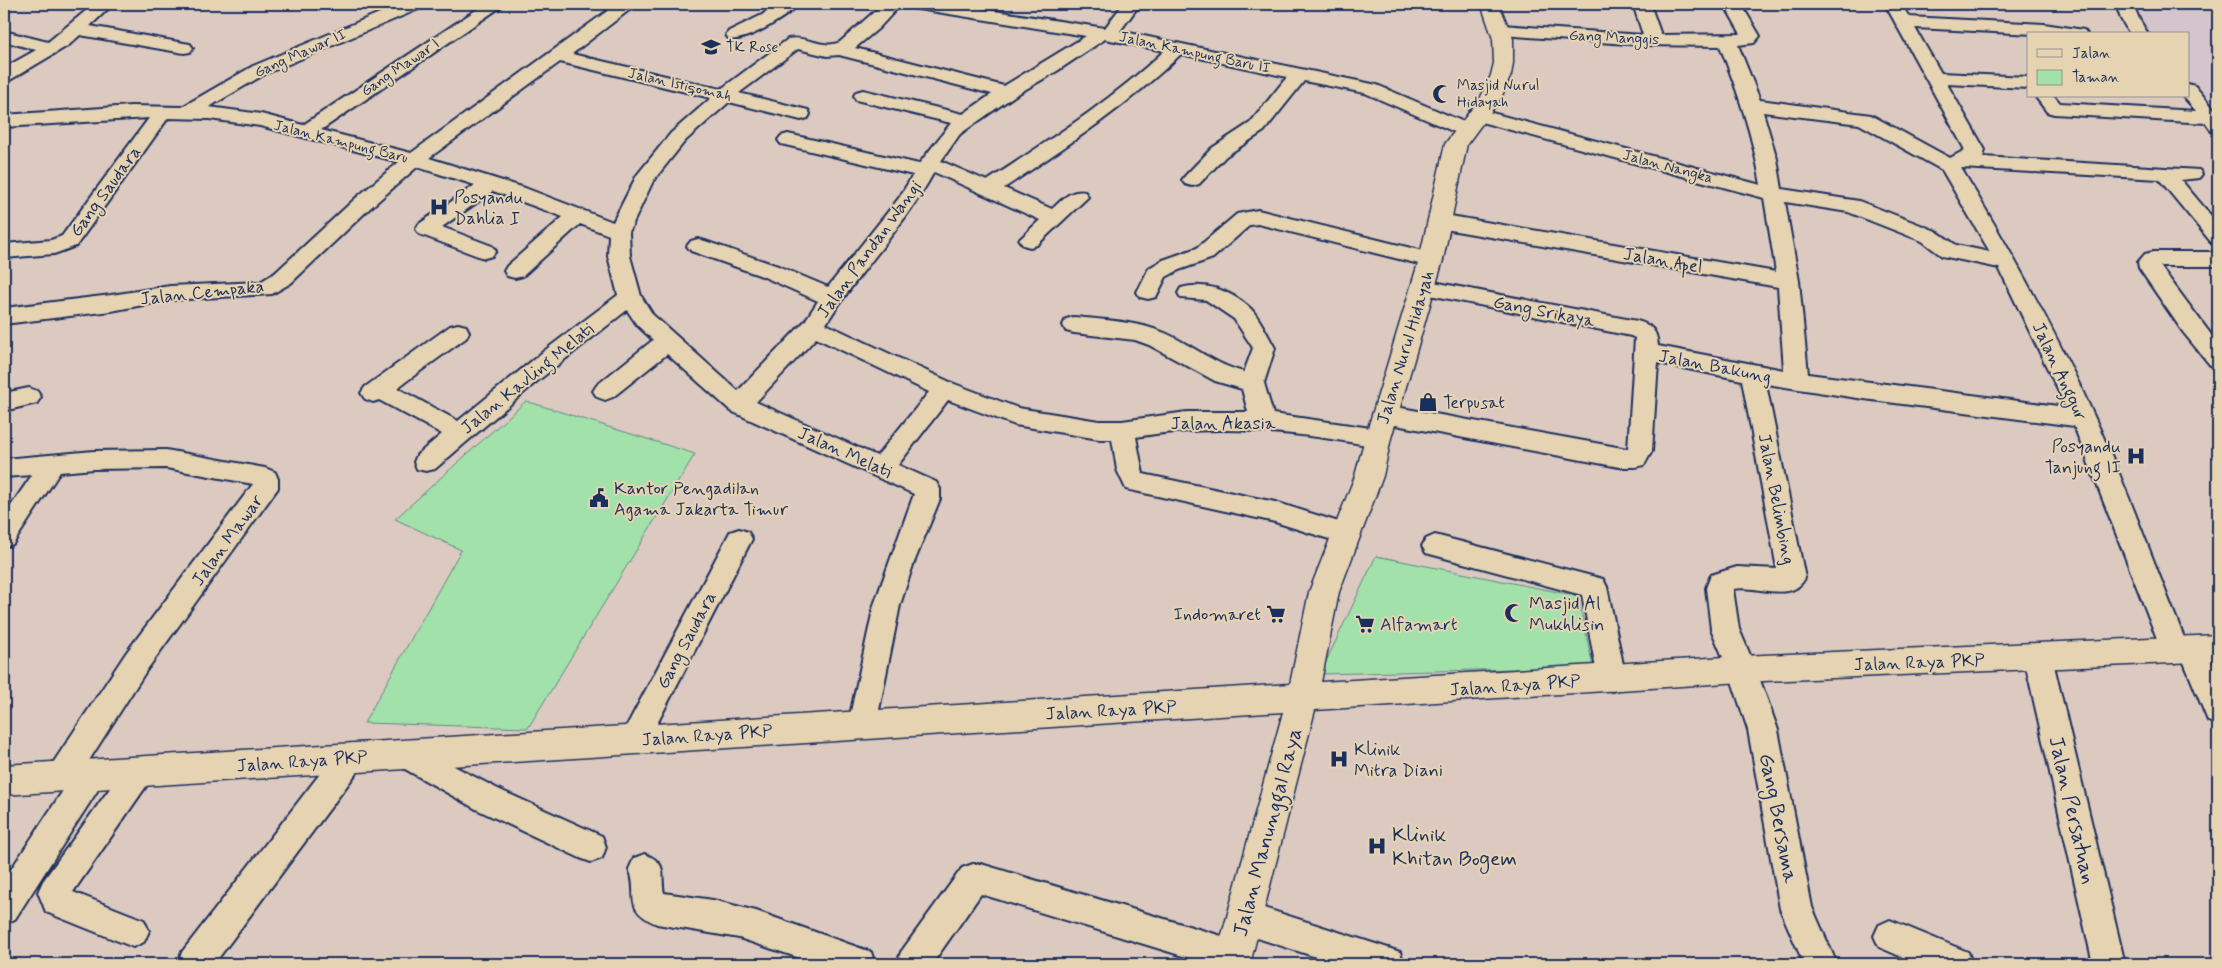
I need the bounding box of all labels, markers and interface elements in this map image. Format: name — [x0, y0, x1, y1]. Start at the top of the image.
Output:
street label: Gang Mawar II — [251, 25, 350, 84]
street label: Gang Manggis — [1568, 26, 1660, 51]
street label: Jalan Kampung Baru II — [1117, 27, 1272, 80]
legend — [2027, 32, 2190, 98]
street label: Gang Mawar I — [358, 34, 444, 102]
school or university icon: TK Rose — [700, 36, 722, 58]
place label: TK Rose — [726, 38, 779, 58]
text: Jalan — [2072, 44, 2111, 64]
street label: Jalan Istiqomah — [626, 63, 734, 107]
text: Taman — [2072, 68, 2120, 88]
place label: Masjid Nurul Hidayah — [1457, 76, 1539, 113]
mosque icon: Masjid Nurul Hidayah — [1431, 83, 1453, 105]
street label: Jalan Kampung Baru — [271, 116, 410, 169]
street label: Gang Saudara — [65, 141, 148, 243]
street label: Jalan Nangka — [1620, 145, 1715, 190]
street label: Jalan Pandan Wangi — [812, 176, 928, 323]
place label: Posyandu Dahlia I — [454, 186, 523, 231]
hospital icon: Posyandu Dahlia I — [428, 196, 450, 218]
street label: Jalan Apel — [1621, 242, 1704, 281]
street label: Jalan Nurul Hidayah — [1371, 267, 1441, 427]
street label: Jalan Cempaka — [139, 275, 265, 311]
street label: Gang Srikaya — [1491, 290, 1597, 335]
street label: Jalan Kavling Melati — [456, 317, 601, 441]
street label: Jalan Anggur — [2024, 318, 2093, 426]
street label: Jalan Bakung — [1656, 344, 1773, 390]
shop icon: Terpusat — [1417, 391, 1439, 413]
place label: Terpusat — [1443, 391, 1505, 415]
street label: Jalan Akasia — [1170, 412, 1276, 436]
street label: Jalan Melati — [794, 421, 896, 484]
street label: Jalan Belimbing — [1752, 432, 1800, 567]
place label: Posyandu Tanjung II — [2045, 435, 2121, 482]
hospital icon: Posyandu Tanjung II — [2125, 445, 2147, 467]
place label: Kantor Pengadilan Agama Jakarta Timur — [614, 477, 789, 522]
public building icon: Kantor Pengadilan Agama Jakarta Timur — [588, 487, 610, 509]
street label: Jalan Mawar — [186, 489, 270, 591]
street label: Gang Saudara — [651, 588, 724, 694]
place label: Masjid Al Mukhlisin — [1529, 592, 1604, 637]
mosque icon: Masjid Al Mukhlisin — [1503, 602, 1525, 624]
place label: Indomaret — [1173, 603, 1261, 627]
supermarket icon: Indomaret — [1265, 603, 1287, 625]
supermarket icon: Alfamart — [1354, 613, 1376, 635]
place label: Alfamart — [1380, 613, 1458, 637]
street label: Jalan Raya PKP — [1853, 649, 1986, 677]
street label: Jalan Raya PKP — [1449, 669, 1582, 703]
street label: Jalan Raya PKP — [1045, 696, 1178, 726]
street label: Jalan Raya PKP — [641, 719, 774, 753]
street label: Jalan Manunggal Raya — [1227, 725, 1311, 940]
street label: Jalan Persatuan — [2041, 734, 2103, 887]
place label: Klinik Mitra Diani — [1354, 738, 1443, 783]
street label: Jalan Raya PKP — [236, 745, 369, 779]
hospital icon: Klinik Mitra Diani — [1328, 748, 1350, 770]
street label: Gang Bersama — [1751, 751, 1804, 886]
place label: Klinik Khitan Bogem — [1392, 821, 1517, 874]
hospital icon: Klinik Khitan Bogem — [1366, 835, 1388, 857]

